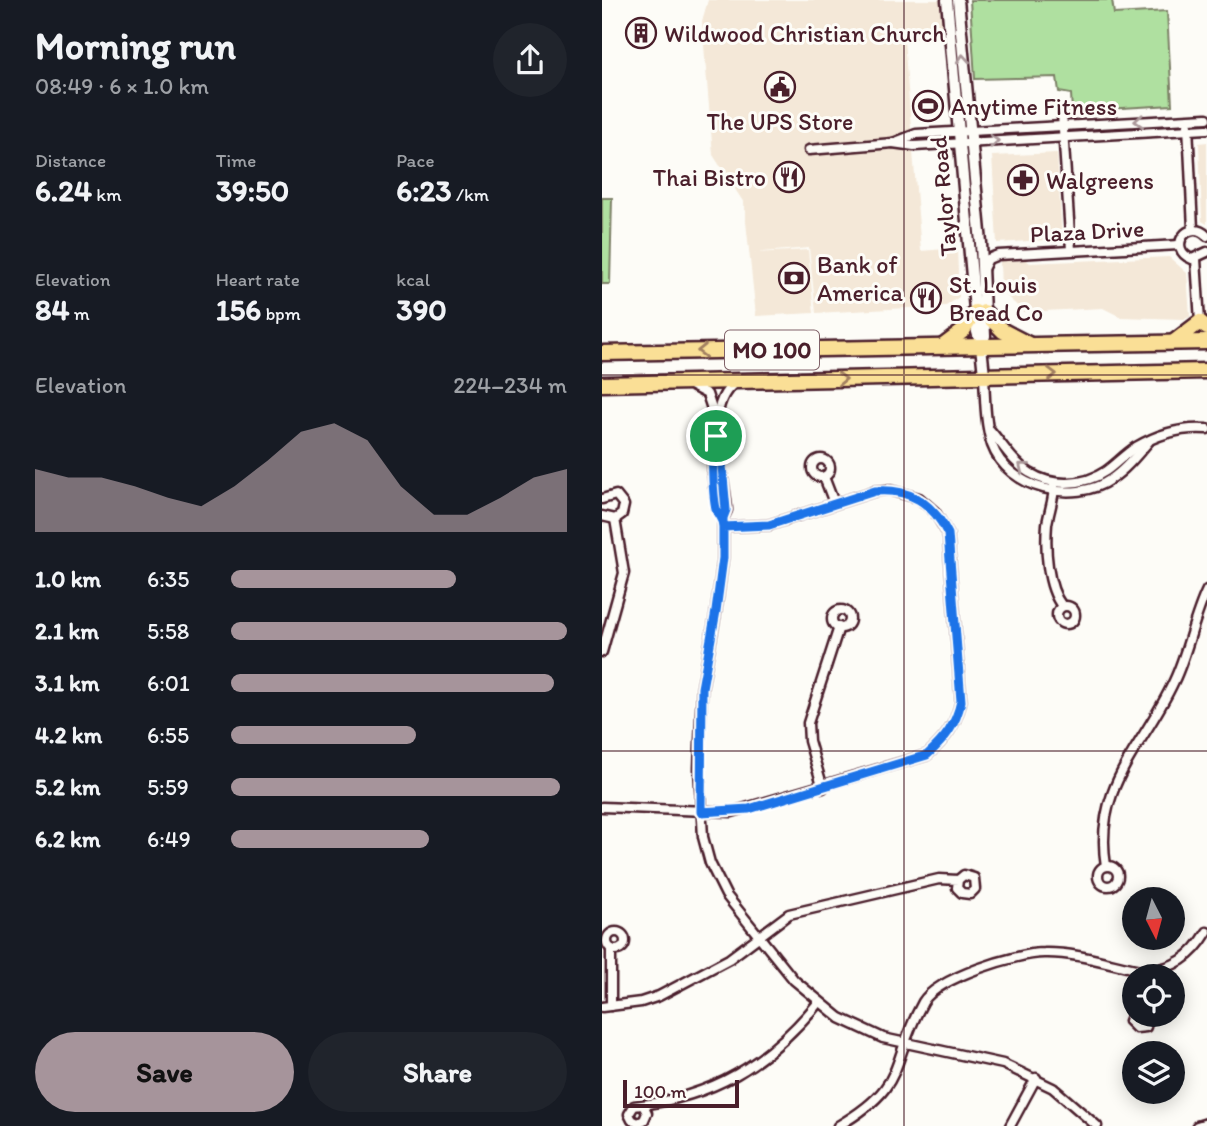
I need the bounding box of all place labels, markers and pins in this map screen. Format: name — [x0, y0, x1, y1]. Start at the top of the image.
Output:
building icon: Wildwood Christian Church — [624, 16, 658, 50]
place label: Wildwood Christian Church — [664, 19, 945, 48]
public building icon: The UPS Store — [763, 70, 797, 104]
sports icon: Anytime Fitness — [911, 89, 945, 123]
place label: Anytime Fitness — [951, 92, 1117, 121]
place label: The UPS Store — [707, 107, 853, 136]
restaurant icon: Thai Bistro — [772, 160, 806, 194]
place label: Thai Bistro — [653, 163, 766, 192]
pharmacy icon: Walgreens — [1006, 163, 1040, 197]
place label: Walgreens — [1046, 166, 1154, 195]
place label: Bank of America — [817, 250, 903, 307]
bank icon: Bank of America — [777, 261, 811, 295]
place label: St. Louis Bread Co — [949, 270, 1043, 327]
restaurant icon: St. Louis Bread Co — [909, 281, 943, 315]
pin — [686, 406, 746, 466]

